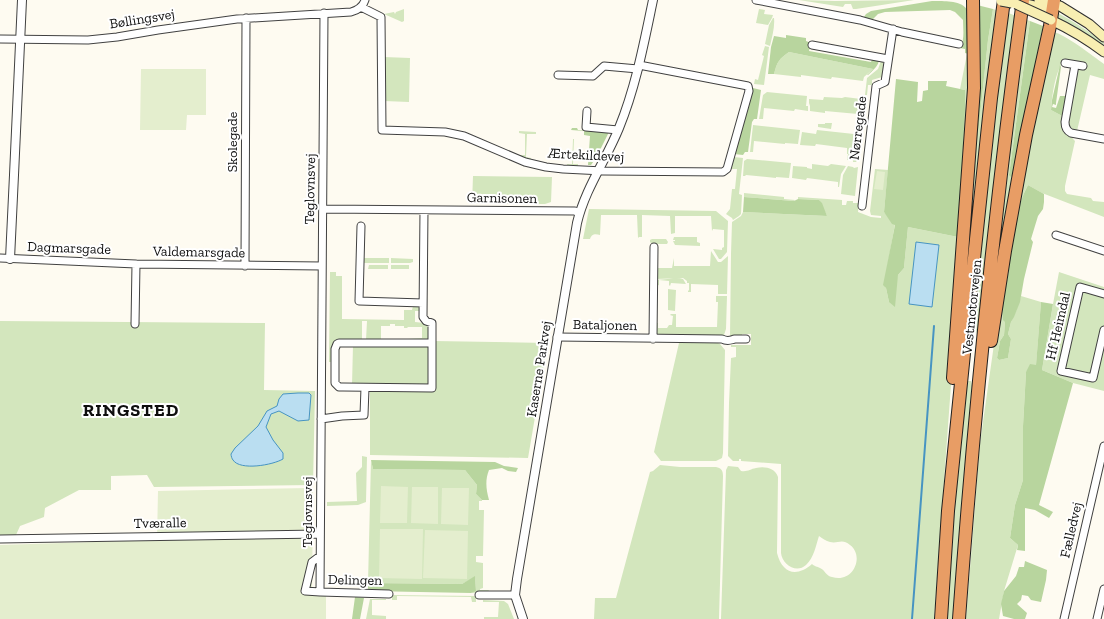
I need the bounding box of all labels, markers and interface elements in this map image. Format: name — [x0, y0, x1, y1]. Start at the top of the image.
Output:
street label: Bøllingsvej — [108, 5, 176, 33]
street label: Nørregade — [846, 95, 870, 161]
street label: Skolegade — [224, 111, 241, 172]
street label: Ærtekildevej — [546, 144, 625, 165]
street label: Teglovnsvej — [301, 153, 319, 225]
street label: Garnisonen — [467, 189, 537, 207]
street label: Dagmarsgade — [27, 238, 112, 258]
street label: Valdemarsgade — [152, 243, 246, 261]
street label: Vestmotorvejen — [958, 259, 985, 356]
street label: Hf Heimdal — [1042, 290, 1074, 362]
street label: Bataljonen — [573, 316, 637, 334]
street label: Kaserne Parkvej — [523, 320, 555, 418]
district label: RINGSTED — [83, 399, 179, 421]
street label: Teglovnsvej — [299, 477, 316, 548]
street label: Fælledvej — [1056, 500, 1086, 560]
street label: Tværalle — [133, 514, 187, 532]
street label: Delingen — [328, 571, 382, 589]

